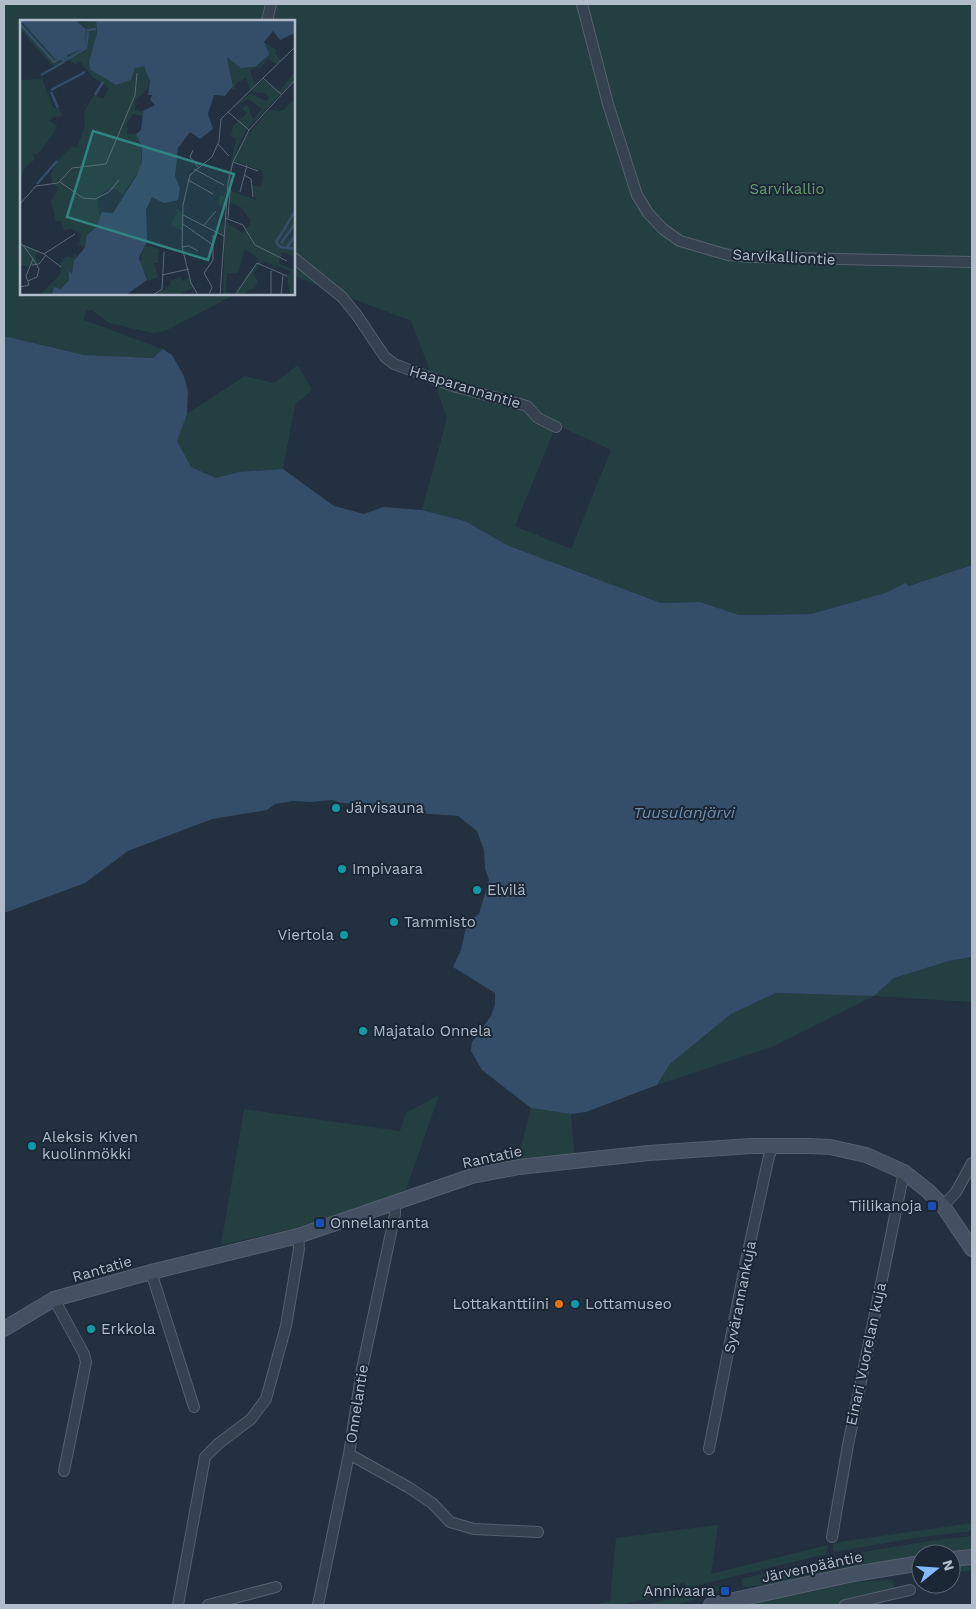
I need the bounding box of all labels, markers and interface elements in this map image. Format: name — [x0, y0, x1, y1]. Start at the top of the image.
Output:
inset map — [20, 20, 295, 295]
park label: Sarvikallio — [750, 180, 824, 198]
street label: Sarvikalliontie — [732, 245, 836, 269]
street label: Haaparannantie — [407, 362, 523, 412]
place label: Järvisauna — [346, 799, 425, 817]
marker: Järvisauna — [330, 802, 342, 814]
water label: Tuusulanjärvi — [633, 803, 736, 822]
place label: Impivaara — [352, 860, 424, 878]
marker: Impivaara — [336, 863, 348, 875]
place label: Elvilä — [487, 881, 526, 899]
marker: Elvilä — [471, 884, 483, 896]
place label: Tammisto — [404, 913, 476, 931]
marker: Tammisto — [388, 916, 400, 928]
place label: Viertola — [278, 926, 335, 944]
marker: Viertola — [338, 929, 350, 941]
place label: Majatalo Onnela — [373, 1022, 492, 1040]
marker: Majatalo Onnela — [357, 1025, 369, 1037]
place label: Aleksis Kiven kuolinmökki — [42, 1128, 138, 1163]
marker: Aleksis Kiven kuolinmökki — [26, 1140, 38, 1152]
street label: Rantatie — [460, 1142, 524, 1172]
place label: Tiilikanoja — [849, 1197, 923, 1215]
marker: Tiilikanoja — [926, 1200, 938, 1212]
place label: Onnelanranta — [330, 1214, 430, 1232]
marker: Onnelanranta — [314, 1217, 326, 1229]
street label: Syvärannankuja — [720, 1239, 760, 1355]
street label: Rantatie — [70, 1252, 134, 1286]
street label: Einari Vuorelan kuja — [842, 1280, 890, 1427]
place label: Lottakanttiini — [452, 1295, 549, 1313]
place label: Lottamuseo — [585, 1295, 672, 1313]
marker: Lottakanttiini — [553, 1298, 565, 1310]
marker: Lottamuseo — [569, 1298, 581, 1310]
place label: Erkkola — [101, 1320, 156, 1338]
marker: Erkkola — [85, 1323, 97, 1335]
street label: Onnelantie — [342, 1363, 372, 1445]
north arrow — [911, 1544, 961, 1594]
street label: Järvenpääntie — [760, 1547, 864, 1587]
text: N — [939, 1558, 958, 1572]
place label: Annivaara — [644, 1582, 716, 1600]
marker: Annivaara — [719, 1585, 731, 1597]

